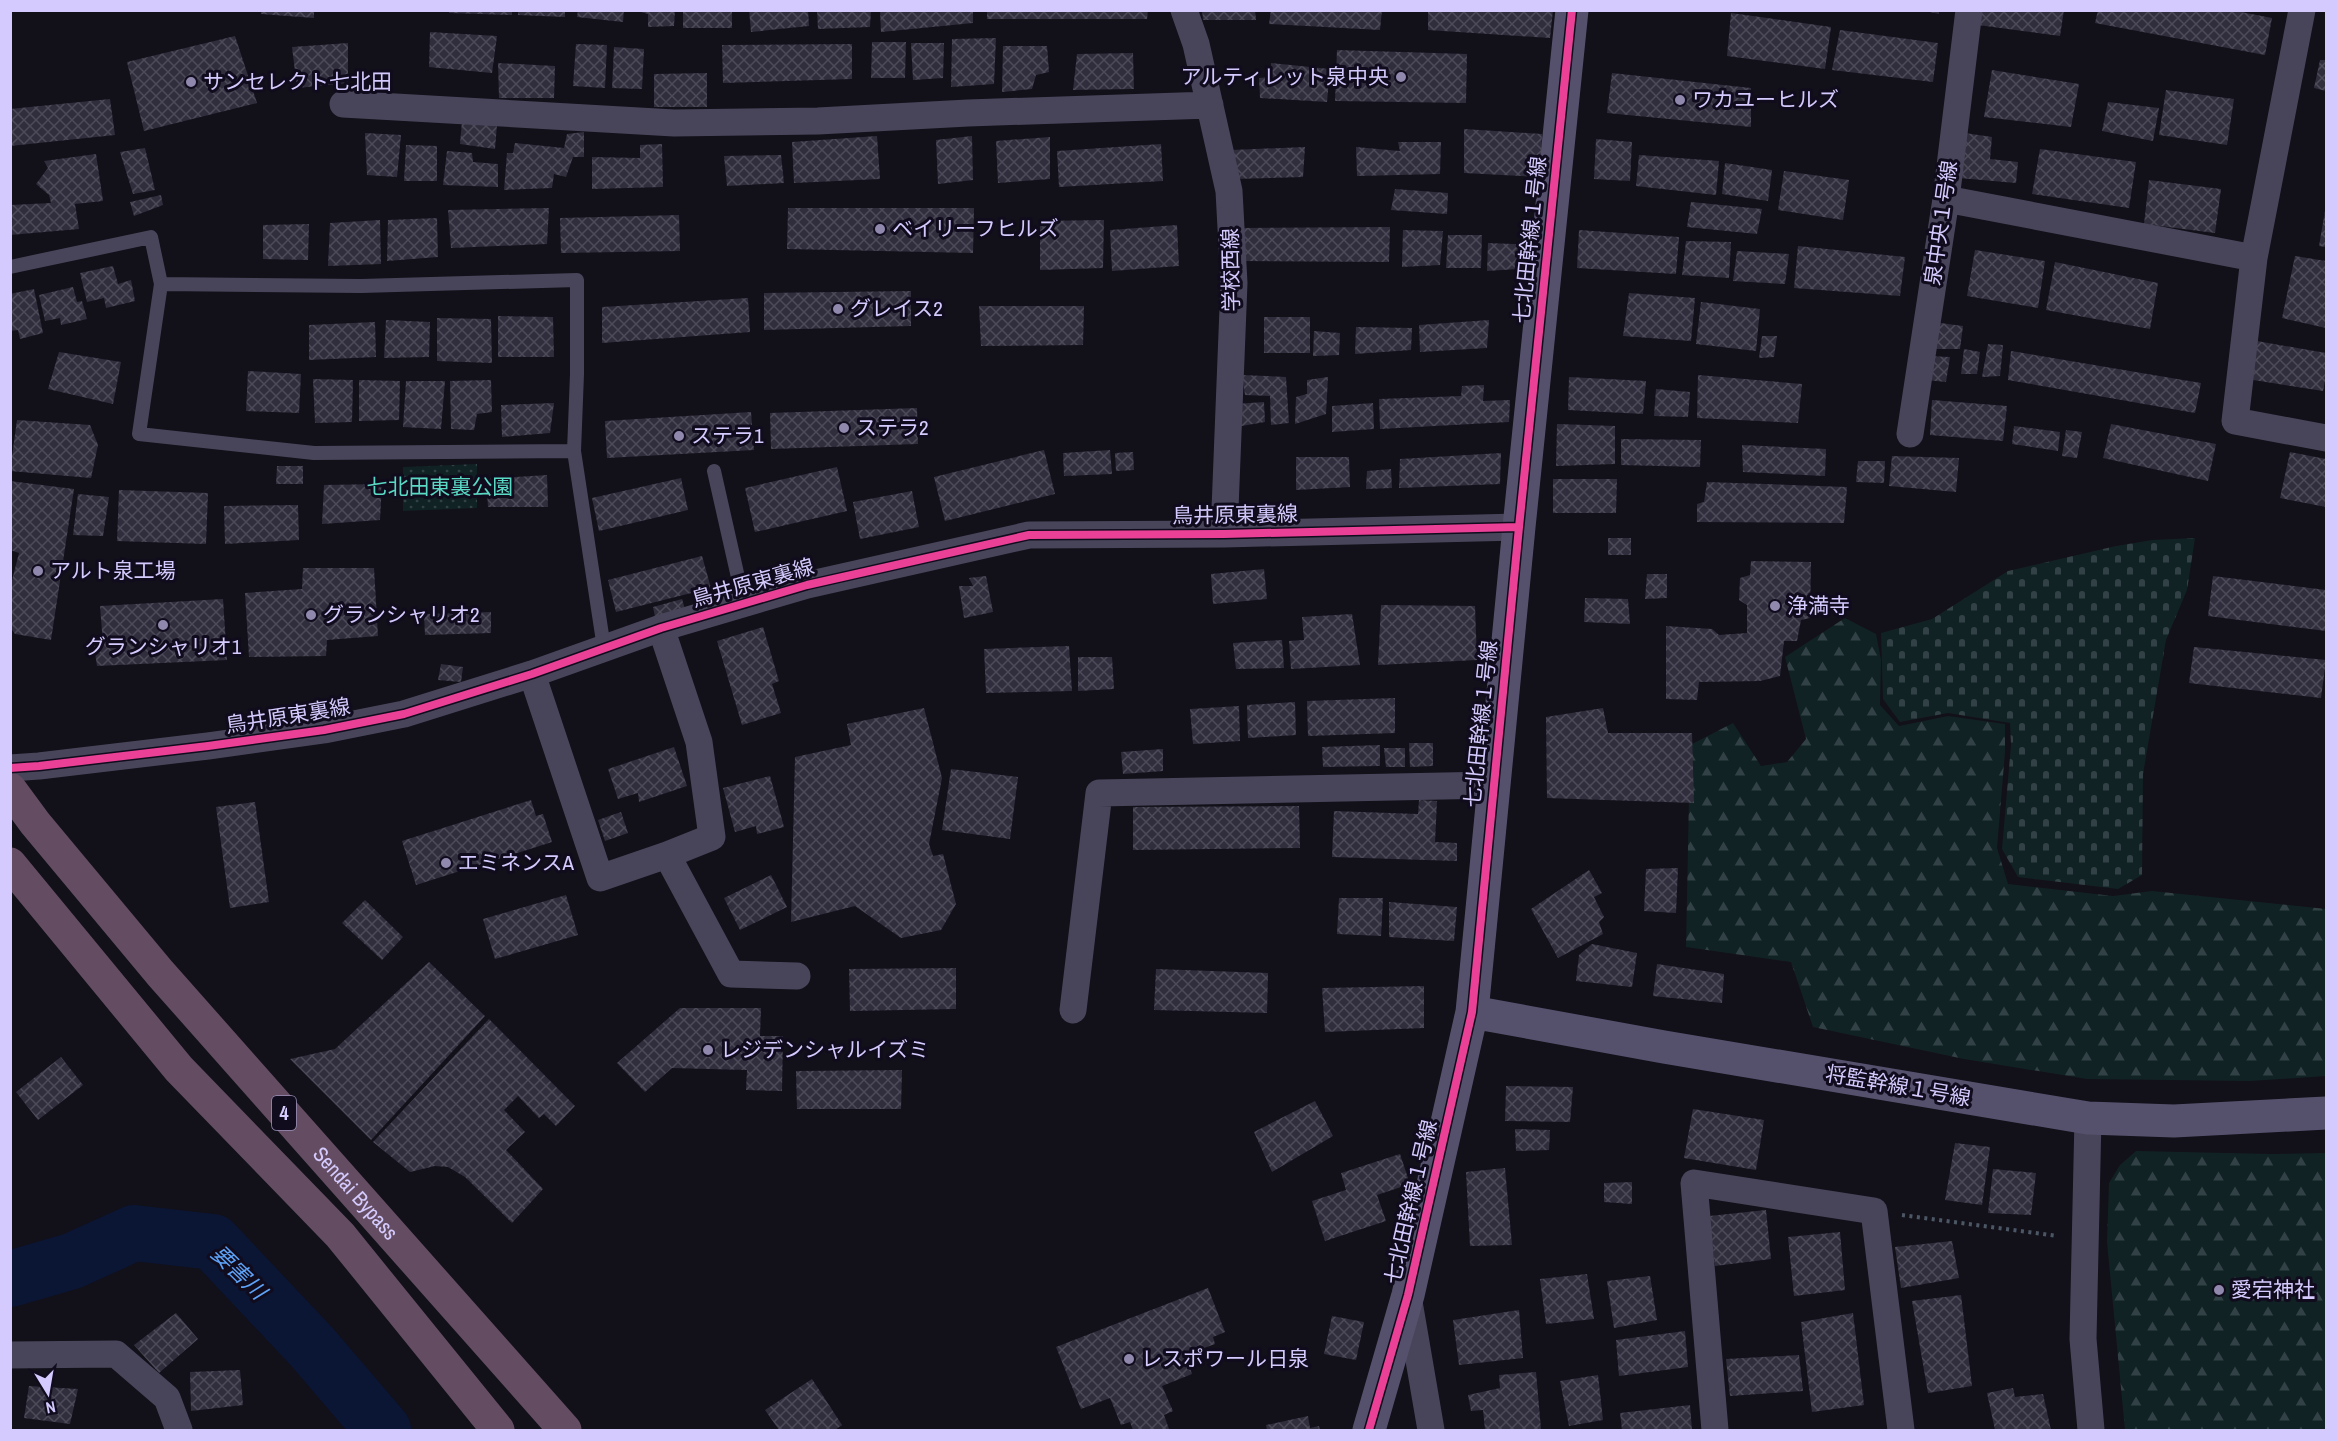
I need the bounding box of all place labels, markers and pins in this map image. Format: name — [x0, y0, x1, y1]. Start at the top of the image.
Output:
place label: アルティレット泉中央 — [1180, 62, 1389, 91]
place label: サンセレクト七北田 — [203, 67, 392, 96]
marker: アルティレット泉中央 — [1394, 70, 1408, 84]
marker: サンセレクト七北田 — [184, 75, 198, 89]
place label: ワカユーヒルズ — [1692, 85, 1839, 114]
marker: ワカユーヒルズ — [1673, 93, 1687, 107]
place label: ベイリーフヒルズ — [892, 214, 1059, 243]
marker: ベイリーフヒルズ — [873, 222, 887, 236]
place label: グレイス2 — [850, 294, 943, 323]
marker: グレイス2 — [831, 302, 845, 316]
place label: ステラ2 — [856, 413, 929, 442]
place label: ステラ1 — [691, 421, 764, 450]
marker: ステラ2 — [837, 421, 851, 435]
marker: ステラ1 — [672, 429, 686, 443]
place label: アルト泉工場 — [50, 556, 176, 585]
marker: アルト泉工場 — [31, 564, 45, 578]
place label: 浄満寺 — [1787, 591, 1850, 620]
marker: 浄満寺 — [1768, 599, 1782, 613]
place label: グランシャリオ2 — [323, 600, 480, 629]
marker: グランシャリオ2 — [304, 608, 318, 622]
marker: グランシャリオ1 — [156, 618, 170, 632]
place label: グランシャリオ1 — [85, 632, 242, 661]
place label: エミネンスA — [458, 848, 575, 877]
marker: エミネンスA — [439, 856, 453, 870]
place label: レジデンシャルイズミ — [720, 1035, 929, 1064]
marker: レジデンシャルイズミ — [701, 1043, 715, 1057]
place label: 愛宕神社 — [2231, 1275, 2315, 1304]
marker: 愛宕神社 — [2212, 1283, 2226, 1297]
place label: レスポワール日泉 — [1141, 1344, 1309, 1373]
marker: レスポワール日泉 — [1122, 1352, 1136, 1366]

